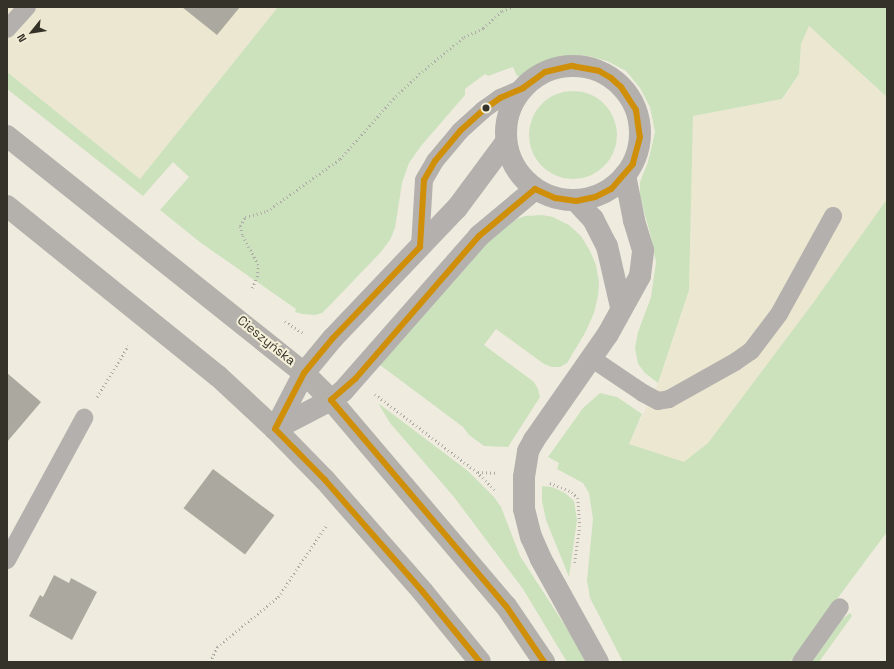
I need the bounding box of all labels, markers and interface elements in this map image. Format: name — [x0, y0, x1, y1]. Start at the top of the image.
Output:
north arrow — [12, 12, 52, 52]
text: N — [14, 31, 30, 45]
unlabelled marker — [481, 103, 491, 113]
street label: Cieszyńska — [234, 313, 298, 369]

